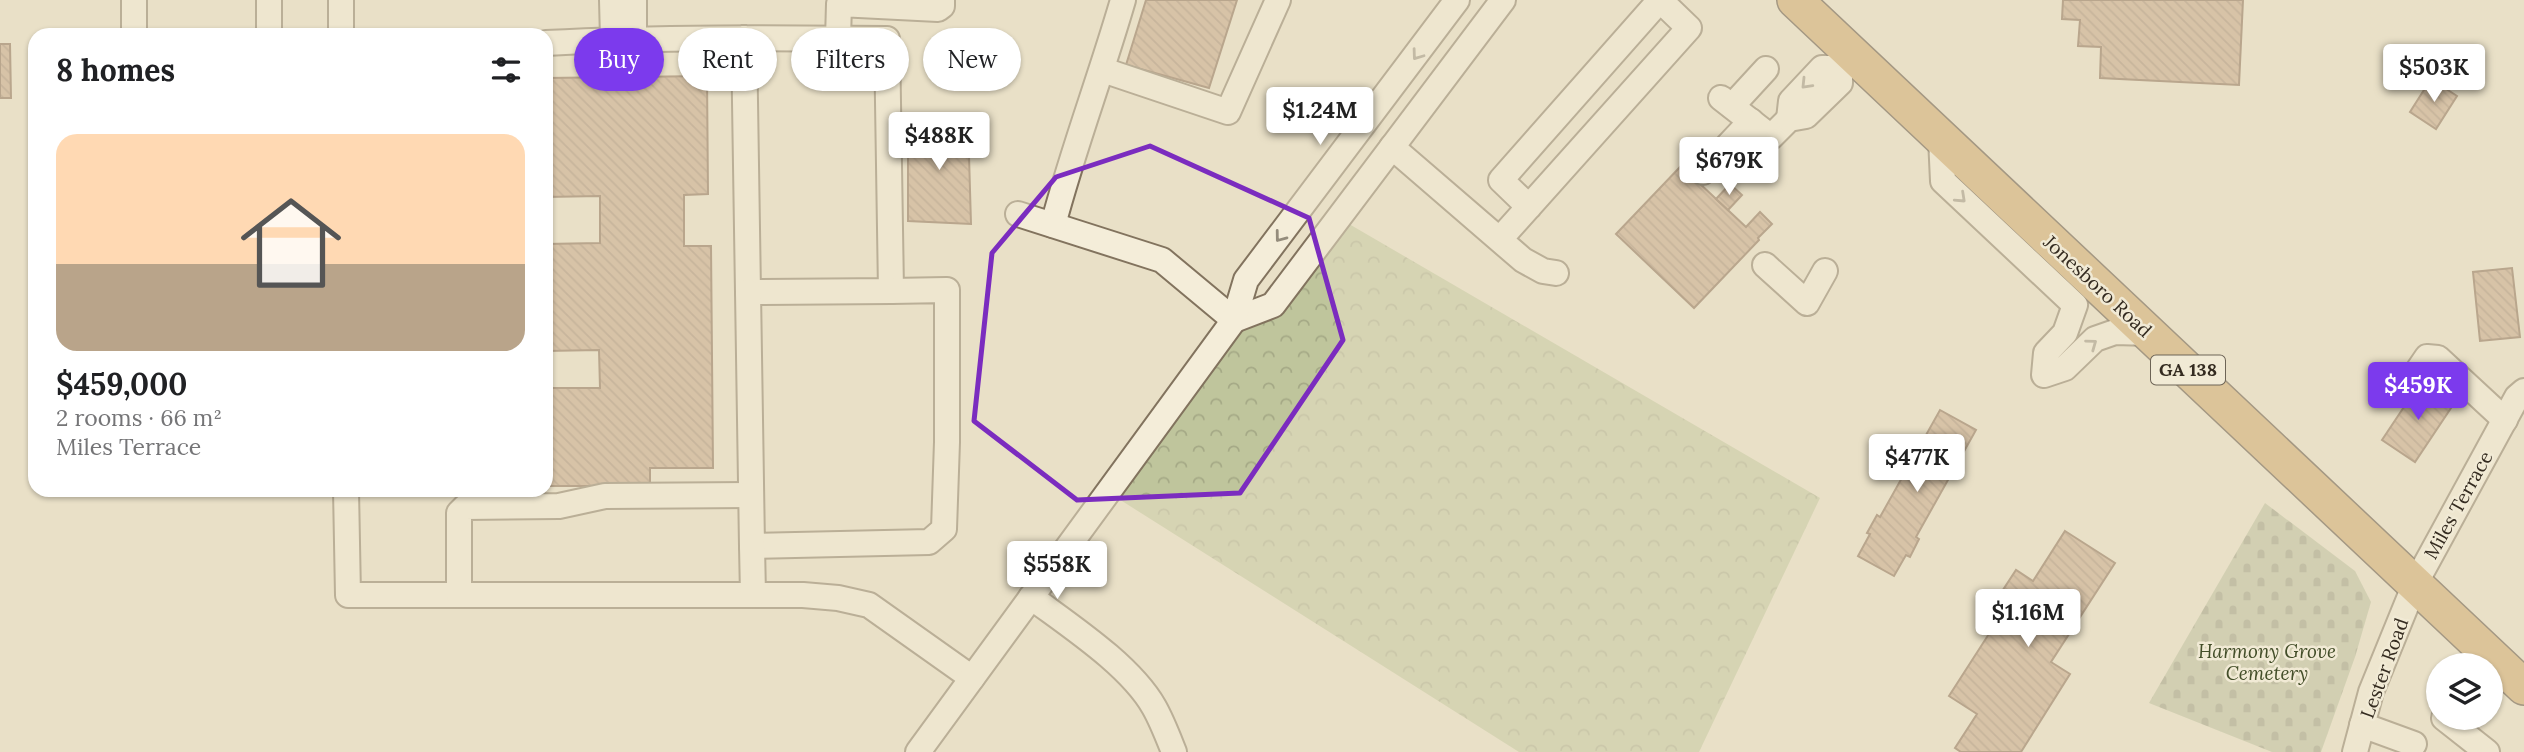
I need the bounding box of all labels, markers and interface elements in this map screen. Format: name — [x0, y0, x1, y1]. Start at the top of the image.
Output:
chip: Buy — [574, 28, 664, 91]
chip: Rent — [678, 28, 777, 91]
chip: Filters — [791, 28, 909, 91]
chip: New — [923, 28, 1021, 91]
pin: $503K — [2385, 44, 2483, 104]
one-way arrow — [1412, 47, 1425, 60]
text: 8 homes — [56, 51, 175, 89]
icon: filters — [487, 51, 525, 89]
text: $503K — [2399, 52, 2469, 81]
one-way arrow — [1802, 76, 1815, 89]
pin: $1.24M — [1263, 88, 1377, 147]
text: $1.24M — [1282, 95, 1358, 124]
pin: $488K — [890, 113, 988, 172]
text: $488K — [905, 120, 973, 149]
pin: $679K — [1680, 138, 1778, 197]
text: $679K — [1695, 145, 1763, 174]
icon: home — [228, 180, 354, 306]
one-way arrow — [1953, 190, 1966, 202]
one-way arrow — [1275, 229, 1288, 241]
street label: Jonesboro Road — [2038, 229, 2157, 342]
one-way arrow — [2085, 339, 2097, 352]
road number: GA 138 — [2151, 356, 2225, 384]
pin: $459K — [2369, 362, 2467, 422]
text: $459,000 — [56, 365, 187, 403]
text: $459K — [2384, 370, 2452, 399]
text: 2 rooms · 66 m² — [56, 403, 222, 432]
text: Miles Terrace — [56, 432, 201, 461]
pin: $477K — [1868, 434, 1966, 494]
text: $477K — [1885, 442, 1949, 471]
street label: Miles Terrace — [2418, 447, 2498, 563]
pin: $558K — [1008, 542, 1106, 601]
text: $558K — [1023, 549, 1091, 578]
pin: $1.16M — [1971, 590, 2085, 649]
text: $1.16M — [1991, 597, 2065, 626]
street label: Lester Road — [2355, 615, 2413, 721]
park label: Harmony Grove Cemetery — [2198, 639, 2336, 685]
map controls — [2426, 653, 2503, 730]
button: layers — [2426, 653, 2503, 730]

